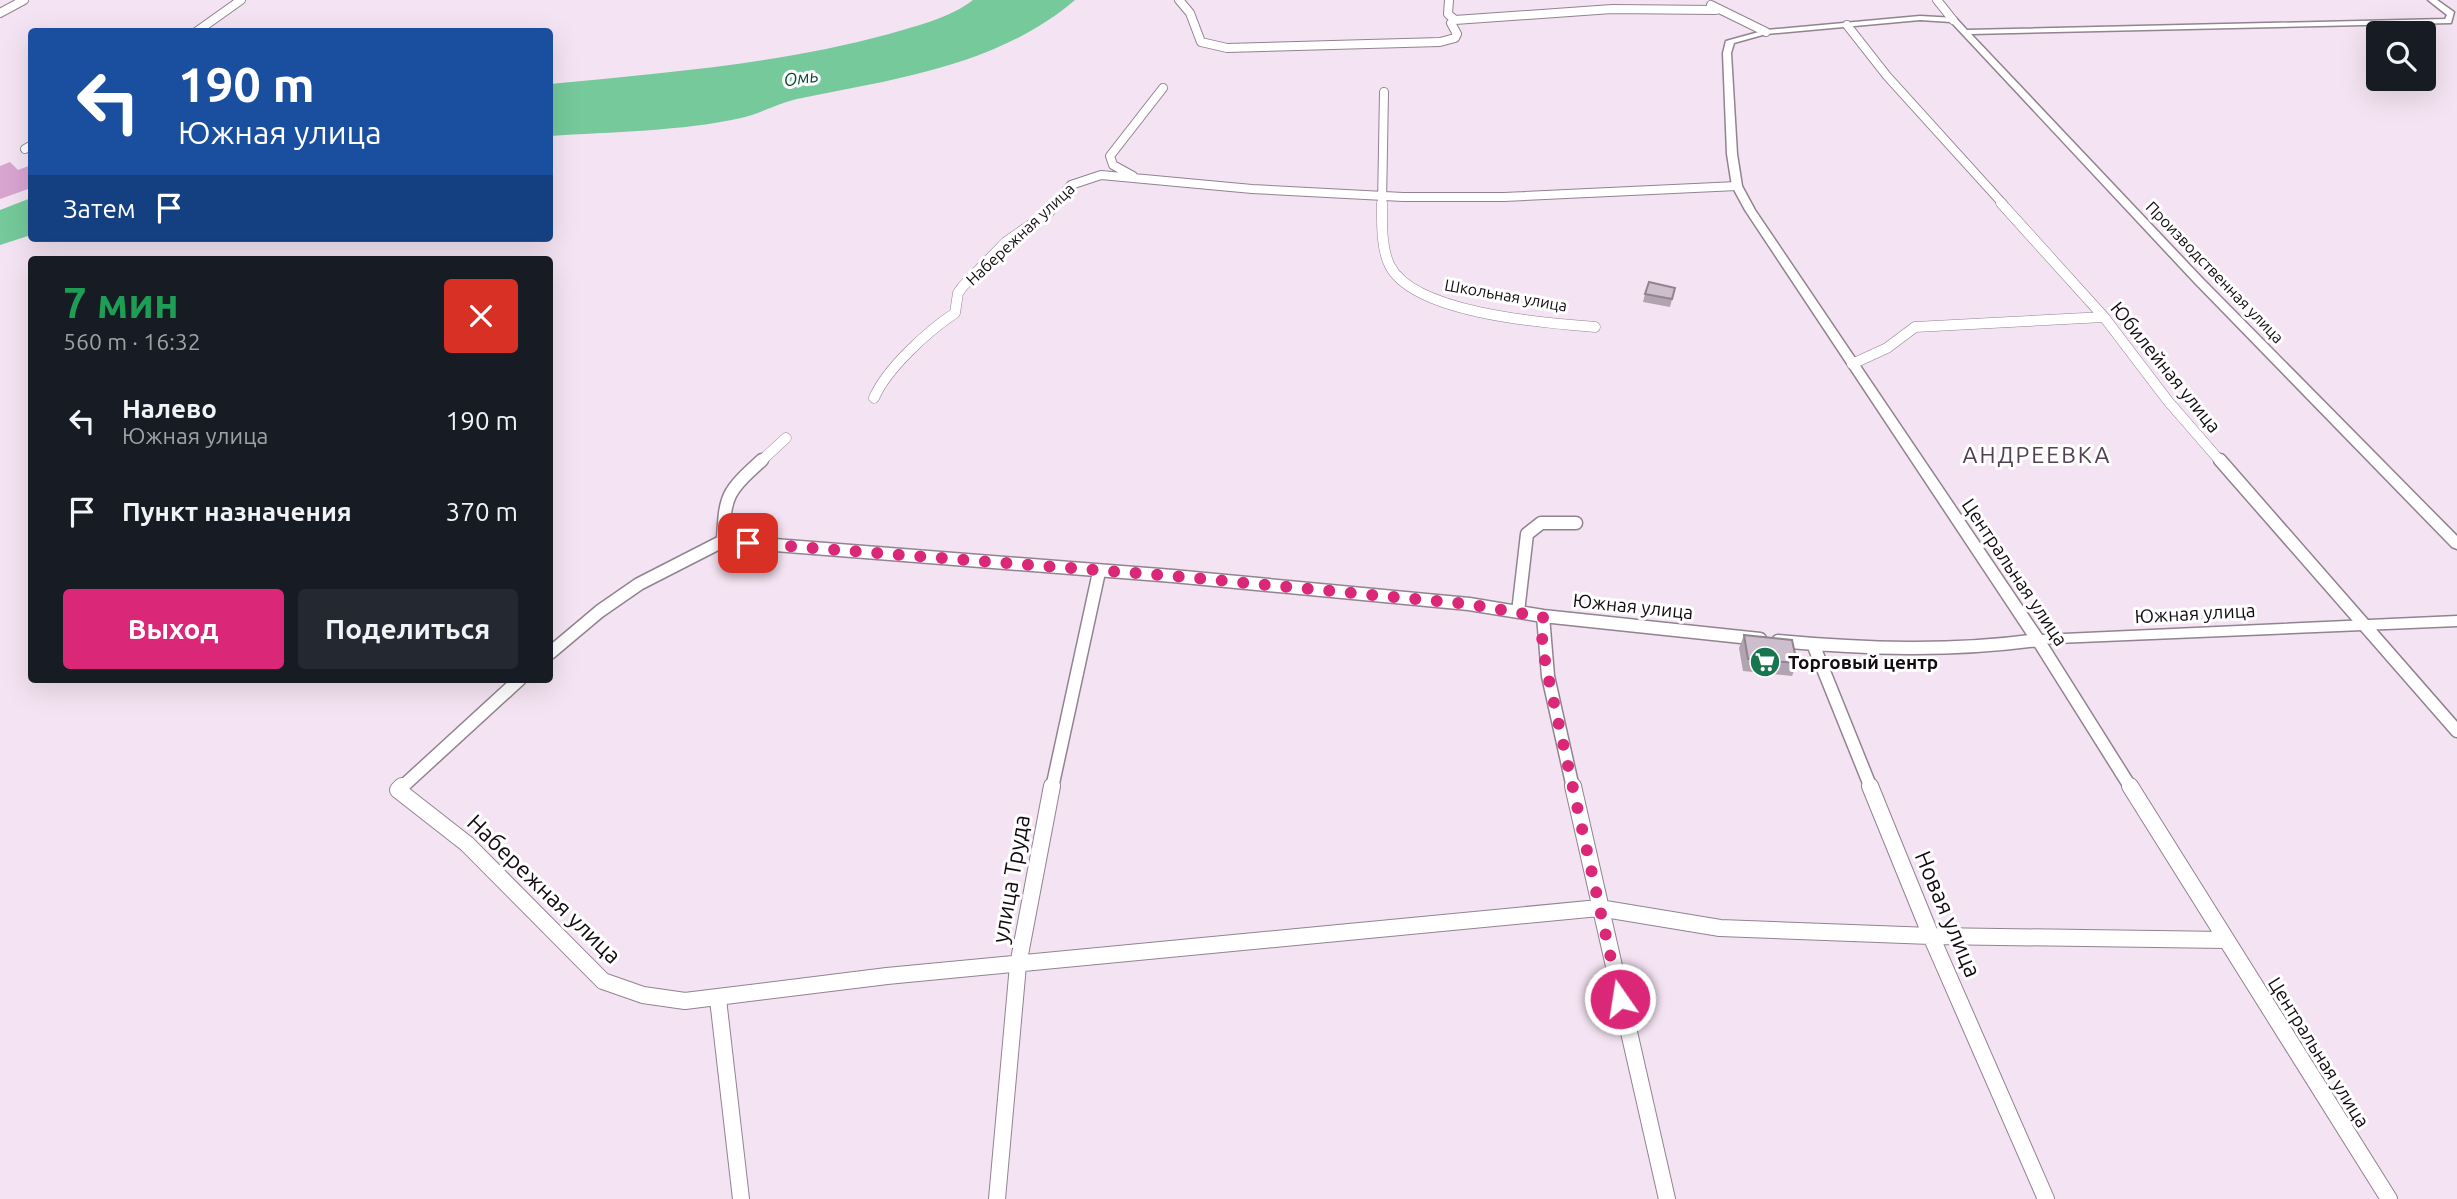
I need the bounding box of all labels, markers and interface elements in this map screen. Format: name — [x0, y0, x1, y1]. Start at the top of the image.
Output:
map controls — [2366, 21, 2436, 91]
button: search — [2366, 21, 2436, 91]
icon: left — [63, 56, 154, 147]
text: 190 m — [178, 56, 315, 111]
water label: Омь — [782, 65, 820, 89]
text: Южная улица — [178, 114, 382, 150]
street label: Набережная улица — [962, 179, 1078, 289]
icon: arrive — [150, 189, 188, 227]
text: Затем — [63, 194, 136, 223]
street label: Производственная улица — [2143, 197, 2287, 347]
street label: Школьная улица — [1443, 275, 1569, 315]
text: 7 мин — [63, 279, 179, 326]
button: close — [444, 279, 518, 353]
street label: Юбилейная улица — [2106, 297, 2226, 437]
text: 560 m · 16:32 — [63, 329, 201, 354]
text: Налево — [122, 394, 217, 423]
icon: left — [63, 402, 101, 440]
text: 190 m — [446, 406, 518, 435]
text: Южная улица — [122, 423, 268, 448]
district label: АНДРЕЕВКА — [1963, 442, 2111, 467]
icon: arrive — [63, 493, 101, 531]
street label: Центральная улица — [1958, 494, 2072, 650]
text: Пункт назначения — [122, 497, 352, 526]
text: 370 m — [446, 497, 518, 526]
pin — [718, 513, 778, 573]
icon: arrive — [729, 524, 767, 562]
button: Выход — [63, 589, 284, 669]
button: Поделиться — [298, 589, 518, 669]
street label: Южная улица — [1572, 589, 1694, 623]
street label: Южная улица — [2134, 599, 2256, 627]
supermarket icon: Торговый центр — [1748, 645, 1782, 679]
place label: Торговый центр — [1788, 651, 1938, 673]
street label: Набережная улица — [463, 809, 626, 968]
street label: улица Труда — [987, 813, 1034, 945]
street label: Новая улица — [1911, 847, 1986, 981]
position arrow — [1583, 962, 1657, 1036]
street label: Центральная улица — [2264, 973, 2374, 1131]

